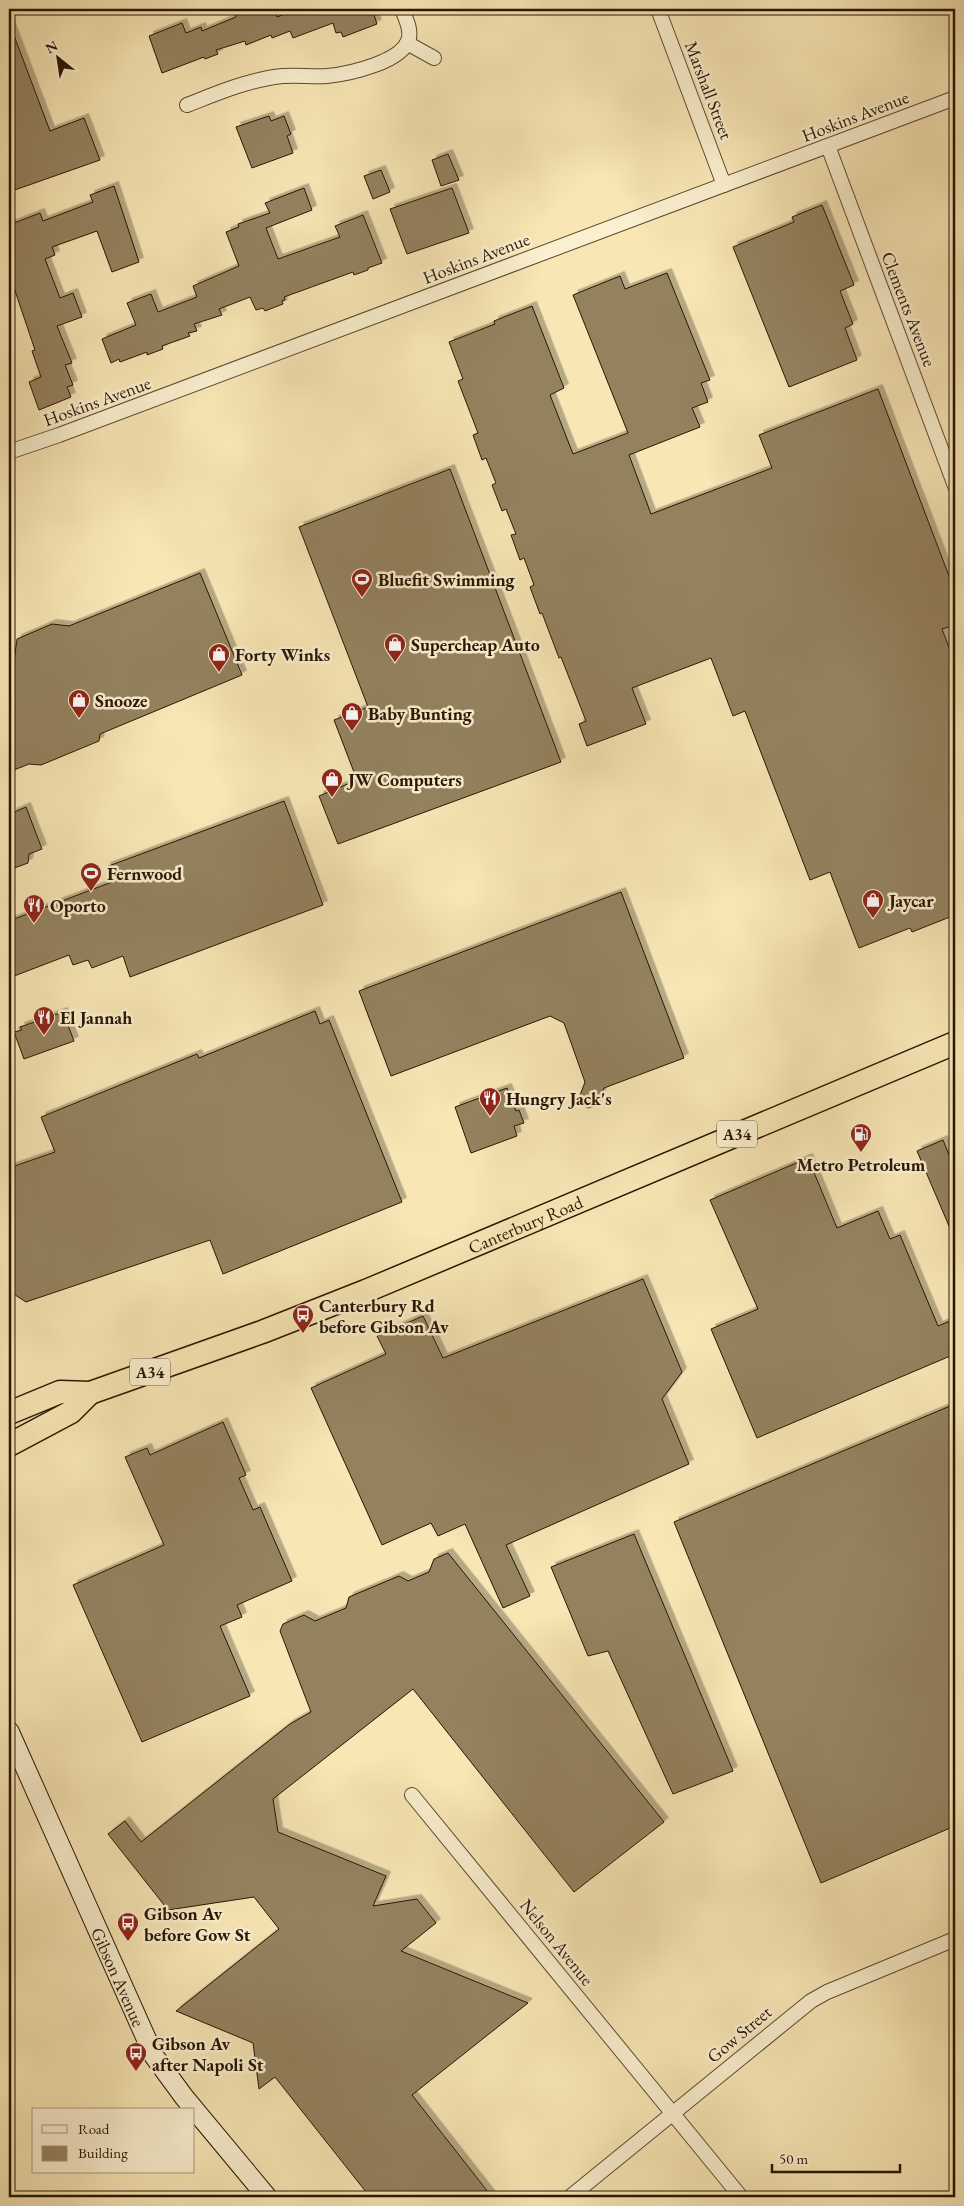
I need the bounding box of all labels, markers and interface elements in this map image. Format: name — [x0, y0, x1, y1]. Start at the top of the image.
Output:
north arrow — [32, 32, 82, 82]
text: N — [42, 36, 61, 57]
street label: Marshall Street — [680, 38, 738, 143]
street label: Hoskins Avenue — [798, 85, 912, 147]
street label: Hoskins Avenue — [419, 227, 533, 289]
street label: Clements Avenue — [877, 248, 941, 370]
street label: Hoskins Avenue — [40, 371, 154, 431]
sports icon: Bluefit Swimming — [350, 567, 374, 598]
place label: Bluefit Swimming — [378, 568, 516, 591]
shop icon: Supercheap Auto — [383, 632, 407, 663]
place label: Supercheap Auto — [411, 633, 540, 656]
shop icon: Forty Winks — [207, 642, 231, 673]
place label: Forty Winks — [235, 643, 330, 666]
shop icon: Snooze — [67, 688, 91, 719]
place label: Snooze — [95, 689, 148, 712]
shop icon: Baby Bunting — [340, 701, 364, 732]
place label: Baby Bunting — [368, 702, 473, 725]
shop icon: JW Computers — [320, 767, 344, 798]
place label: JW Computers — [346, 768, 462, 791]
sports icon: Fernwood — [79, 861, 103, 892]
place label: Fernwood — [107, 862, 182, 885]
shop icon: Jaycar — [861, 888, 885, 919]
place label: Jaycar — [887, 889, 934, 912]
restaurant icon: Oporto — [22, 893, 46, 924]
place label: Oporto — [50, 894, 106, 917]
restaurant icon: El Jannah — [32, 1005, 56, 1036]
place label: El Jannah — [60, 1006, 132, 1029]
restaurant icon: Hungry Jack's — [478, 1086, 502, 1117]
place label: Hungry Jack's — [506, 1087, 612, 1110]
road number: A34 — [717, 1120, 757, 1148]
fuel station icon: Metro Petroleum — [849, 1122, 873, 1153]
place label: Metro Petroleum — [797, 1153, 926, 1176]
street label: Canterbury Road — [464, 1189, 587, 1258]
place label: Canterbury Rd before Gibson Av — [319, 1294, 449, 1338]
bus stop icon: Canterbury Rd before Gibson Av — [291, 1303, 315, 1334]
road number: A34 — [130, 1358, 170, 1385]
street label: Nelson Avenue — [515, 1894, 599, 1990]
place label: Gibson Av before Gow St — [144, 1902, 251, 1946]
bus stop icon: Gibson Av before Gow St — [116, 1911, 140, 1942]
street label: Gibson Avenue — [86, 1923, 151, 2030]
street label: Gow Street — [702, 2000, 776, 2068]
place label: Gibson Av after Napoli St — [152, 2032, 264, 2076]
bus stop icon: Gibson Av after Napoli St — [124, 2041, 148, 2072]
legend — [32, 2108, 195, 2174]
text: Road — [78, 2119, 110, 2138]
scale bar — [772, 2141, 899, 2173]
text: Building — [78, 2143, 128, 2162]
text: 50 m — [779, 2149, 808, 2168]

